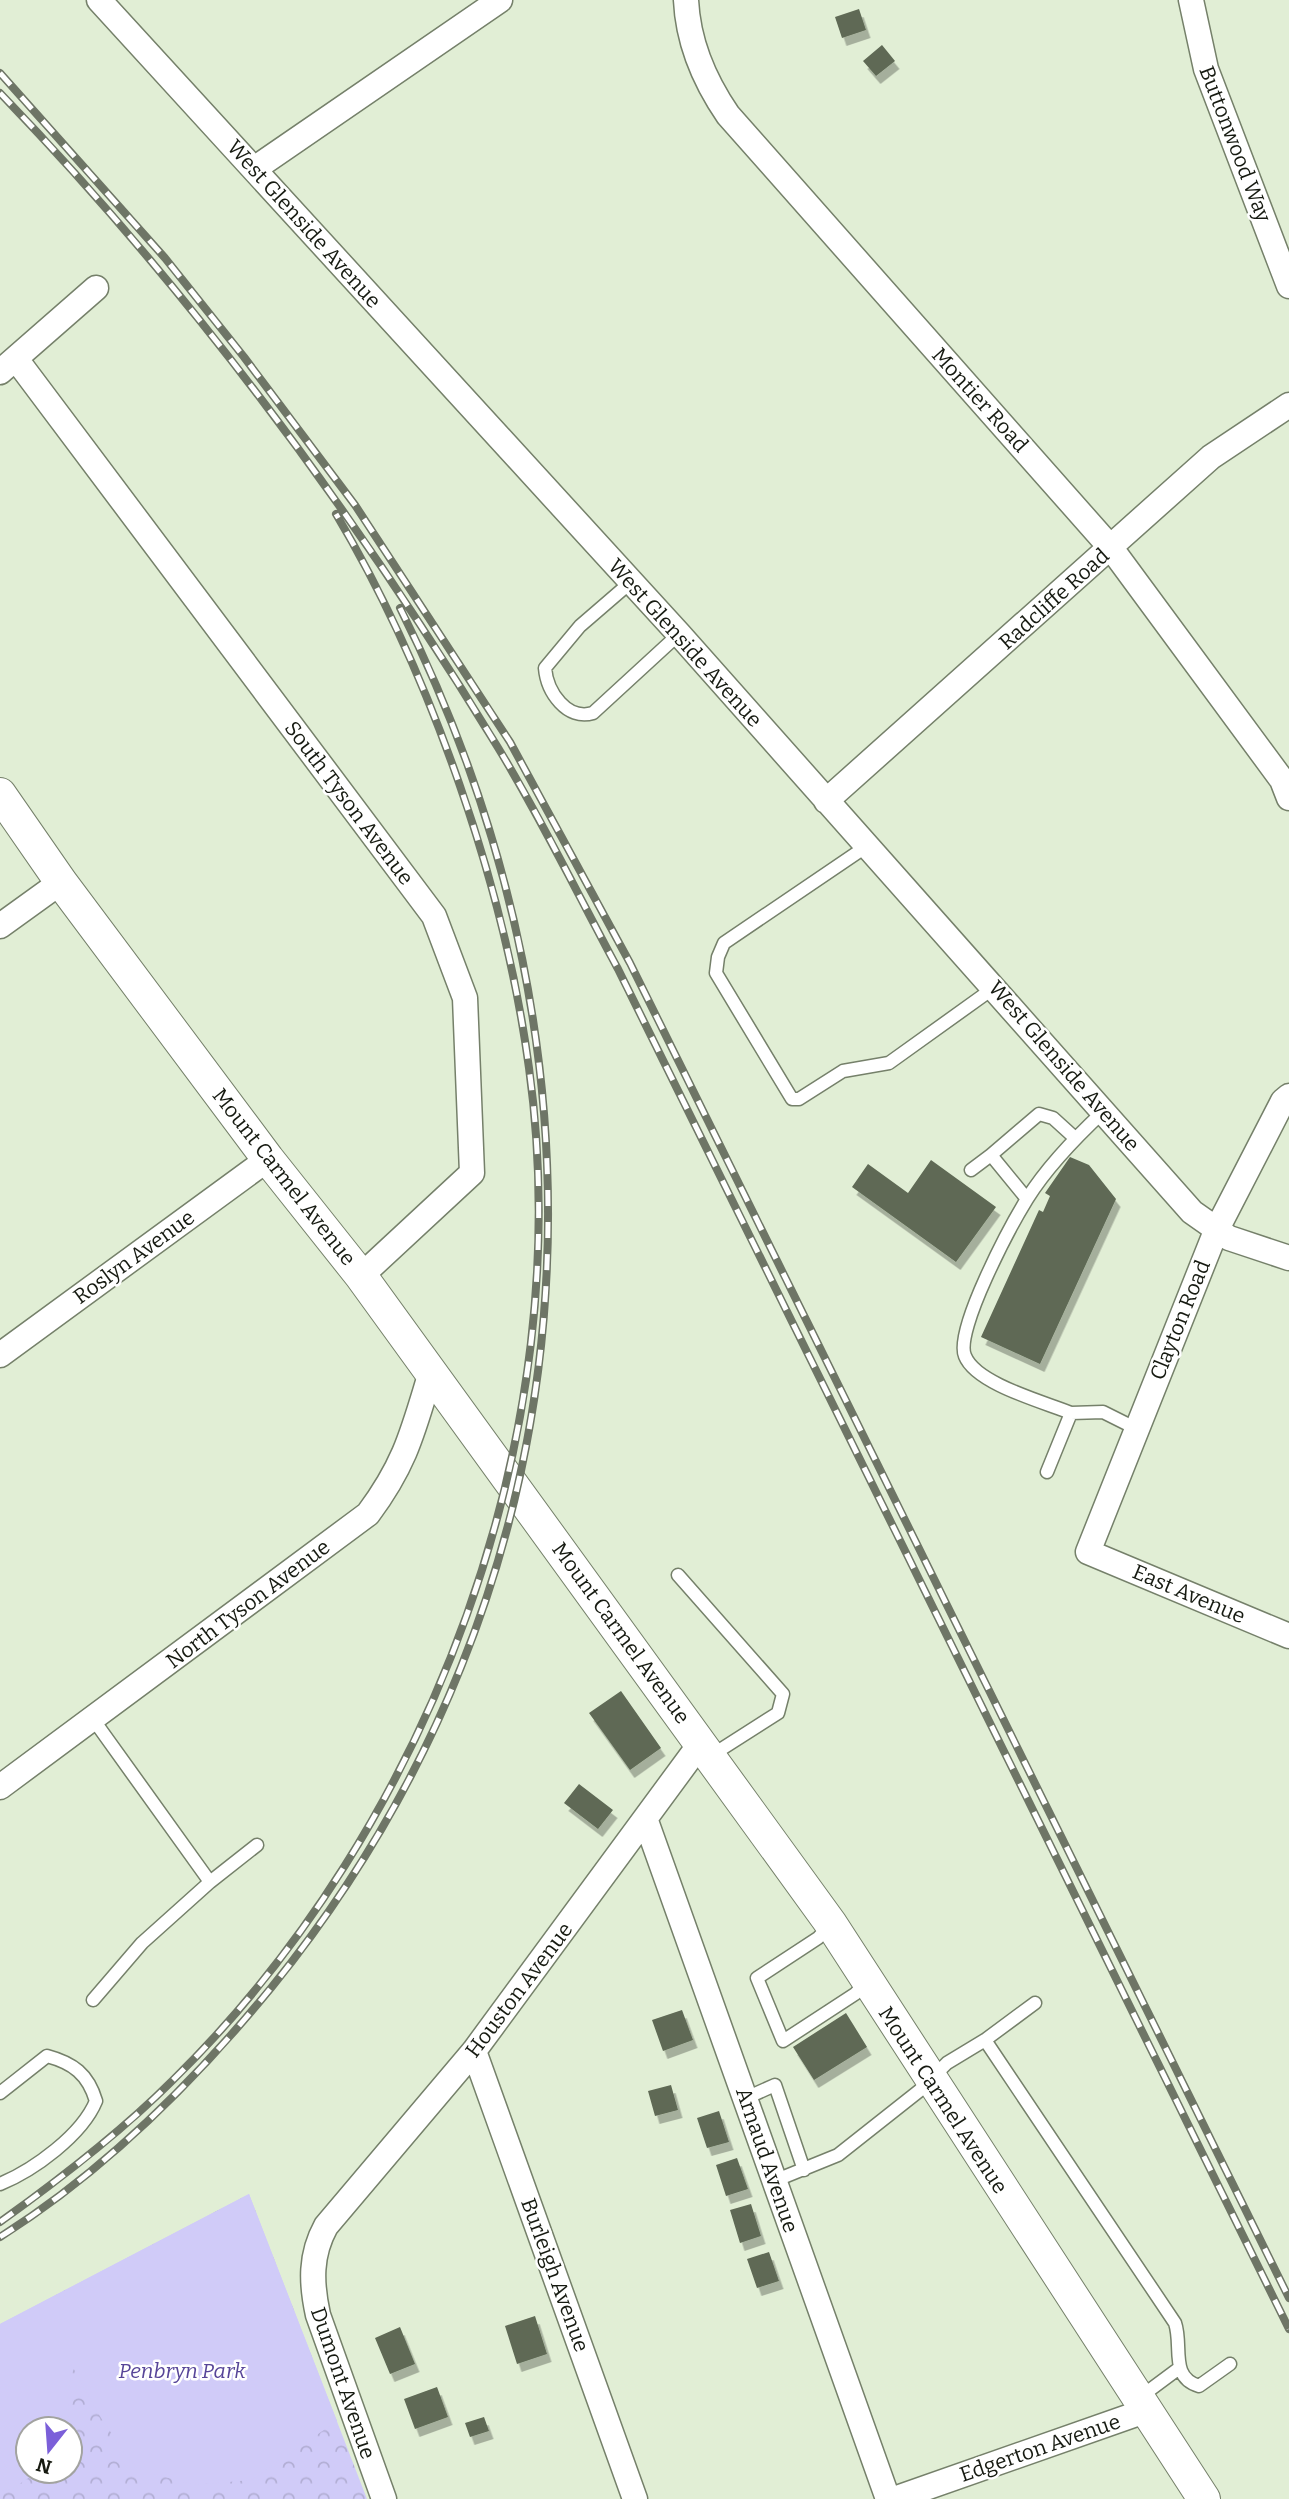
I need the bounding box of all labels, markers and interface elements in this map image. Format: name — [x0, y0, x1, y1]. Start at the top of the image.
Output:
street label: Buttonwood Way — [1193, 62, 1277, 226]
street label: West Glenside Avenue — [222, 134, 386, 314]
street label: Montier Road — [926, 342, 1034, 458]
street label: Radcliffe Road — [994, 543, 1114, 655]
street label: West Glenside Avenue — [603, 553, 767, 733]
street label: South Tyson Avenue — [279, 716, 419, 890]
street label: West Glenside Avenue — [983, 975, 1145, 1157]
street label: Mount Carmel Avenue — [207, 1083, 361, 1271]
street label: Roslyn Avenue — [68, 1204, 200, 1310]
street label: Clayton Road — [1144, 1256, 1216, 1384]
street label: North Tyson Avenue — [161, 1534, 335, 1674]
street label: Mount Carmel Avenue — [546, 1537, 696, 1729]
street label: East Avenue — [1129, 1559, 1249, 1629]
street label: Houston Avenue — [460, 1917, 578, 2063]
street label: Mount Carmel Avenue — [873, 2002, 1013, 2198]
street label: Arnaud Avenue — [730, 2084, 804, 2236]
street label: Burleigh Avenue — [515, 2195, 595, 2355]
street label: Dumont Avenue — [305, 2304, 381, 2462]
park label: Penbryn Park — [118, 2358, 246, 2384]
street label: Edgerton Avenue — [956, 2408, 1124, 2488]
north arrow — [14, 2415, 84, 2485]
text: N — [33, 2453, 55, 2479]

